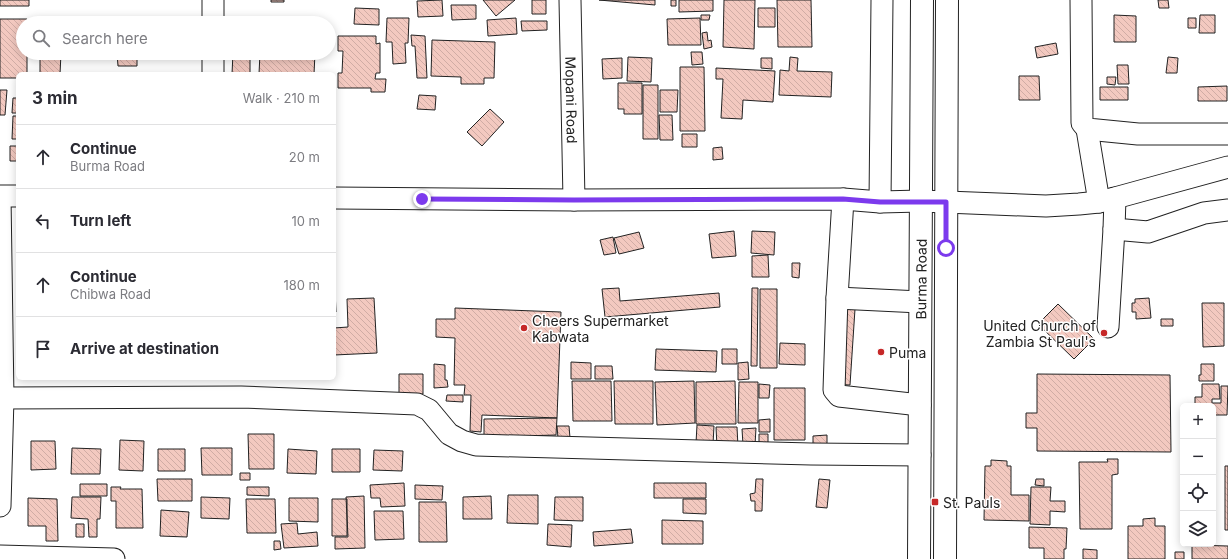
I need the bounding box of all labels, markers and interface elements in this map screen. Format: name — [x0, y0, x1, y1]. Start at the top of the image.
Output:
search box — [16, 16, 336, 60]
icon: search — [30, 27, 52, 49]
text: Search here — [62, 29, 148, 48]
street label: Mopani Road — [563, 56, 581, 144]
text: 3 min — [32, 88, 78, 108]
text: Walk · 210 m — [243, 90, 320, 106]
text: Continue — [70, 139, 137, 158]
icon: ahead — [32, 146, 54, 168]
text: 20 m — [289, 149, 320, 165]
text: Burma Road — [70, 158, 145, 174]
route end — [413, 190, 431, 208]
icon: left — [32, 210, 54, 232]
text: Turn left — [70, 211, 131, 230]
text: 10 m — [291, 213, 320, 229]
street label: Burma Road — [912, 239, 929, 319]
route start — [937, 239, 955, 257]
text: Continue — [70, 267, 137, 286]
icon: ahead — [32, 274, 54, 296]
text: 180 m — [283, 277, 320, 293]
text: Chibwa Road — [70, 286, 151, 302]
place label: Cheers Supermarket Kabwata — [532, 312, 669, 345]
place label: United Church of Zambia St Paul's — [983, 317, 1096, 350]
marker: Cheers Supermarket Kabwata — [519, 323, 529, 333]
marker: United Church of Zambia St Paul's — [1099, 328, 1109, 338]
icon: arrive — [32, 338, 54, 360]
text: Arrive at destination — [70, 339, 219, 358]
place label: Puma — [889, 344, 926, 361]
marker: Puma — [876, 347, 886, 357]
map controls — [1180, 403, 1216, 547]
button: + — [1180, 403, 1216, 439]
button: − — [1180, 439, 1216, 475]
button: locate — [1180, 475, 1216, 511]
place label: St. Pauls — [943, 494, 1000, 511]
marker: St. Pauls — [930, 497, 940, 507]
button: layers — [1180, 511, 1216, 547]

